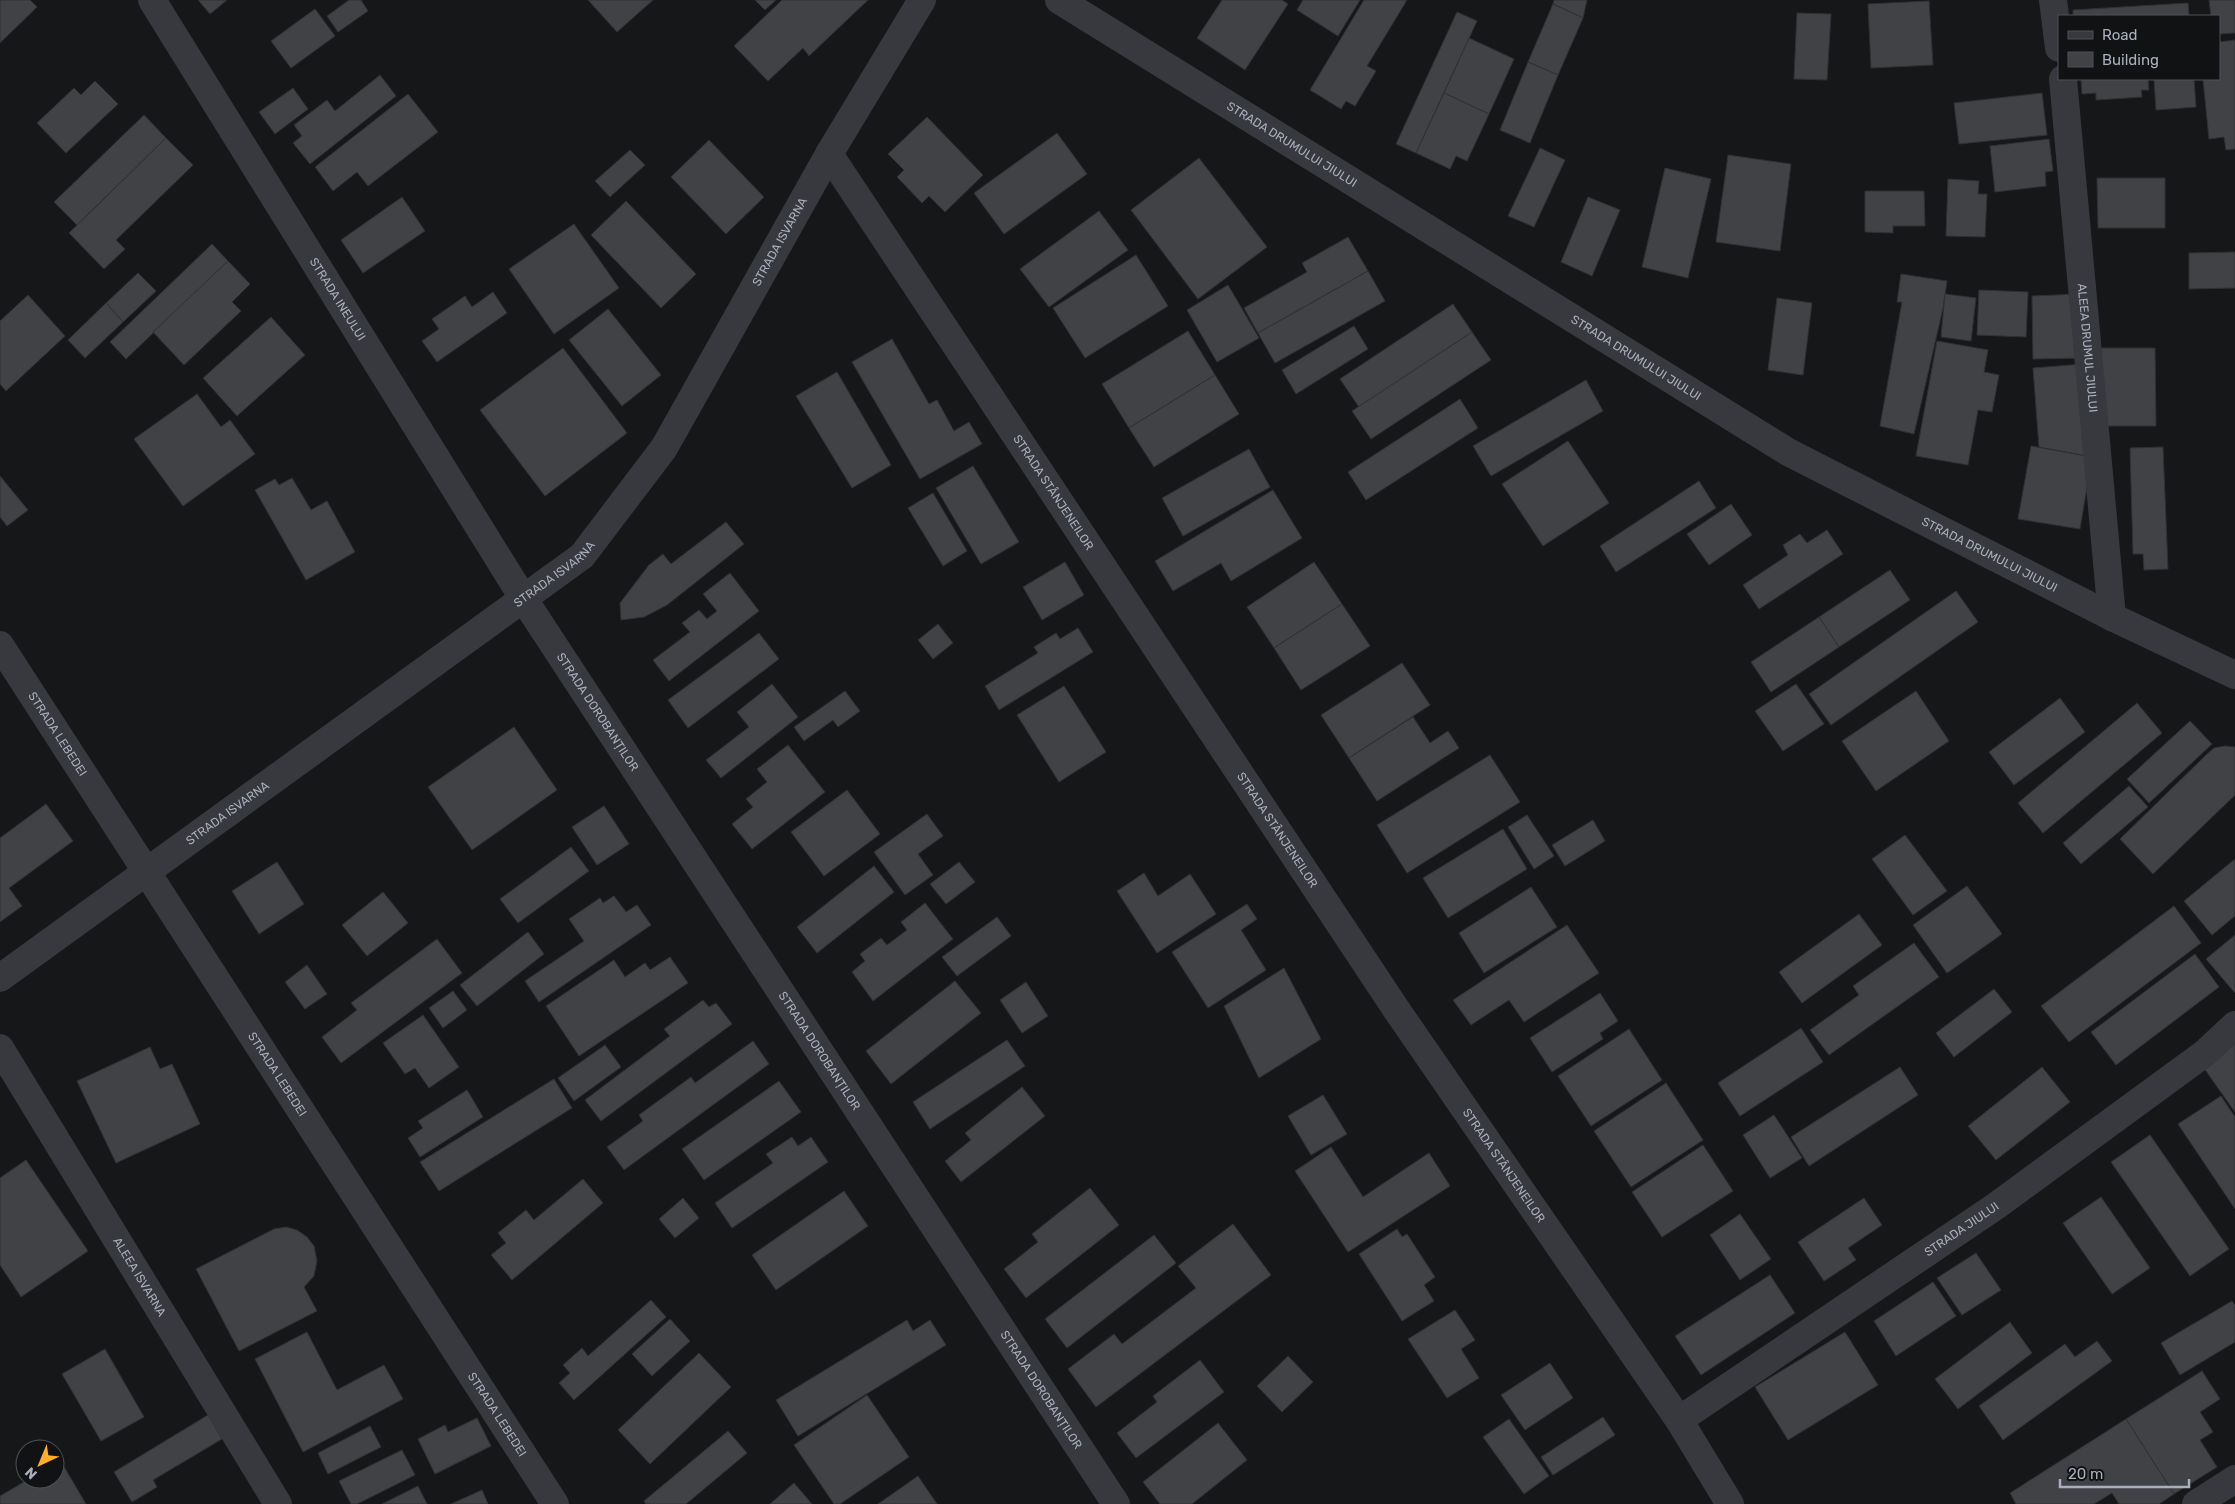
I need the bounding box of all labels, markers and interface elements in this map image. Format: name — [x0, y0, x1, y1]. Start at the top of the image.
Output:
legend — [2058, 15, 2220, 80]
text: Road — [2102, 26, 2138, 44]
text: Building — [2102, 51, 2159, 69]
street label: STRADA DRUMULUI JIULUI — [1224, 99, 1359, 190]
street label: STRADA ISVARNA — [749, 195, 810, 288]
street label: STRADA INEULUI — [307, 255, 368, 343]
street label: ALEEA DRUMUL JIULUI — [2075, 283, 2100, 413]
street label: STRADA DRUMULUI JIULUI — [1568, 312, 1704, 403]
street label: STRADA STÂNJENEILOR — [1010, 432, 1097, 553]
street label: STRADA DRUMULUI JIULUI — [1919, 514, 2060, 595]
street label: STRADA ISVARNA — [511, 538, 598, 610]
street label: STRADA DOROBANȚILOR — [554, 650, 642, 774]
street label: STRADA LEBEDEI — [25, 689, 90, 779]
street label: STRADA STÂNJENEILOR — [1234, 770, 1321, 890]
street label: STRADA ISVARNA — [183, 778, 272, 848]
street label: STRADA DOROBANȚILOR — [776, 989, 863, 1113]
street label: STRADA LEBEDEI — [245, 1030, 310, 1119]
street label: STRADA STÂNJENEILOR — [1460, 1106, 1548, 1225]
street label: STRADA JIULUI — [1922, 1199, 2002, 1259]
street label: ALEEA ISVARNA — [110, 1235, 169, 1319]
street label: STRADA DOROBANȚILOR — [997, 1328, 1085, 1452]
street label: STRADA LEBEDEI — [465, 1370, 529, 1459]
north arrow — [15, 1439, 65, 1489]
scale bar — [2060, 1456, 2189, 1488]
text: N — [22, 1463, 41, 1483]
text: 20 m — [2068, 1465, 2103, 1483]

